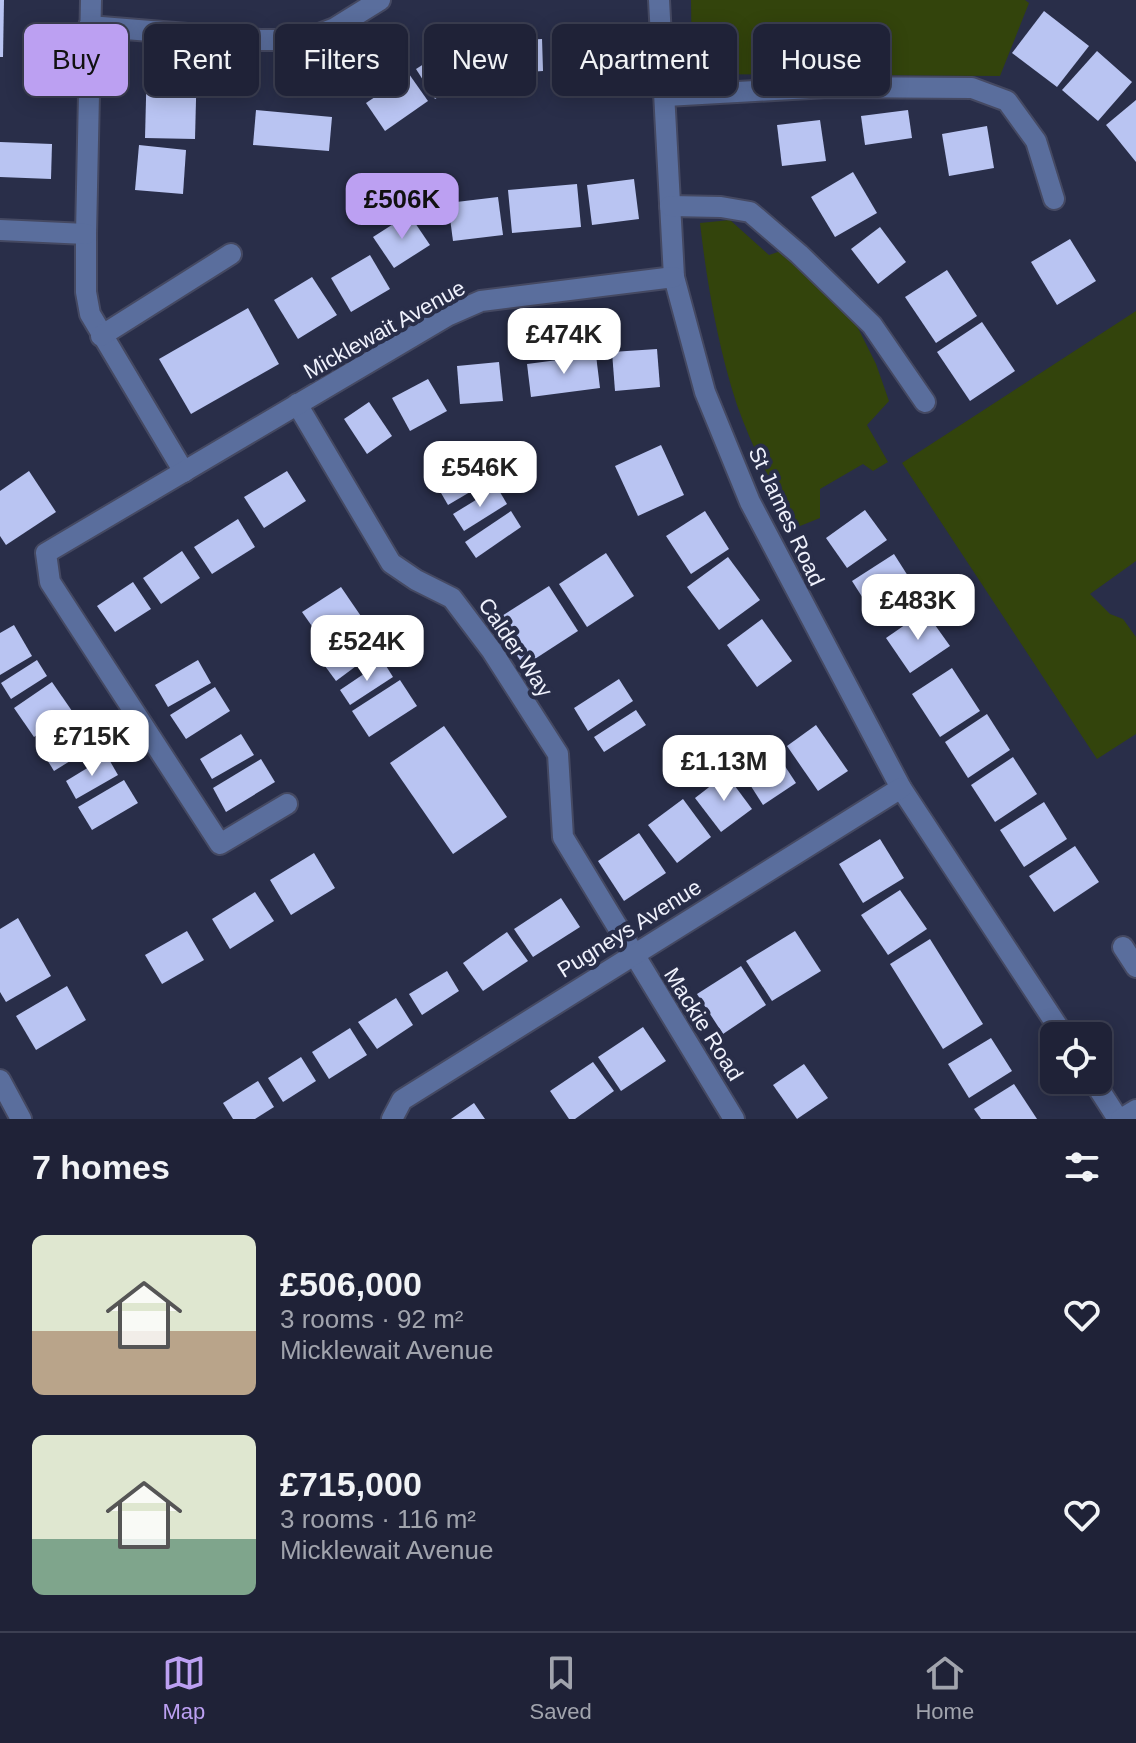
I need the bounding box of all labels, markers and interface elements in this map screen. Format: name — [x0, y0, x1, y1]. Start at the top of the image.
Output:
chip: Buy — [24, 24, 128, 96]
chip: Rent — [144, 24, 259, 96]
chip: Filters — [275, 24, 408, 96]
chip: New — [424, 24, 536, 96]
chip: Apartment — [552, 24, 737, 96]
chip: House — [753, 24, 890, 96]
pin: £506K — [346, 173, 458, 241]
text: £506K — [364, 184, 440, 214]
street label: Micklewait Avenue — [299, 275, 469, 384]
pin: £474K — [508, 308, 620, 376]
text: £474K — [526, 319, 602, 349]
pin: £546K — [424, 441, 536, 509]
street label: St James Road — [743, 443, 830, 590]
text: £546K — [442, 452, 518, 482]
pin: £483K — [862, 574, 974, 642]
text: £483K — [880, 585, 956, 615]
street label: Calder Way — [473, 593, 558, 702]
pin: £524K — [311, 615, 423, 683]
text: £524K — [329, 626, 405, 656]
pin: £715K — [36, 710, 148, 778]
text: £715K — [54, 721, 130, 751]
pin: £1.13M — [659, 735, 789, 803]
text: £1.13M — [681, 746, 767, 776]
street label: Pugneys Avenue — [553, 874, 706, 983]
street label: Mackie Road — [659, 963, 748, 1085]
map controls — [1040, 1022, 1112, 1094]
button: locate — [1040, 1022, 1112, 1094]
icon: filters — [1060, 1145, 1104, 1189]
text: 7 homes — [32, 1148, 170, 1186]
text: £506,000 — [280, 1265, 422, 1303]
icon: home — [96, 1267, 192, 1363]
icon: heart — [1060, 1293, 1104, 1337]
text: 3 rooms · 92 m² — [280, 1304, 464, 1334]
text: Micklewait Avenue — [280, 1335, 493, 1365]
text: £715,000 — [280, 1465, 422, 1503]
icon: home — [96, 1467, 192, 1563]
icon: heart — [1060, 1493, 1104, 1537]
text: 3 rooms · 116 m² — [280, 1504, 476, 1534]
text: Micklewait Avenue — [280, 1535, 493, 1565]
tab: Map — [162, 1651, 206, 1725]
tab: Saved — [529, 1651, 592, 1725]
tab: Home — [915, 1651, 974, 1725]

